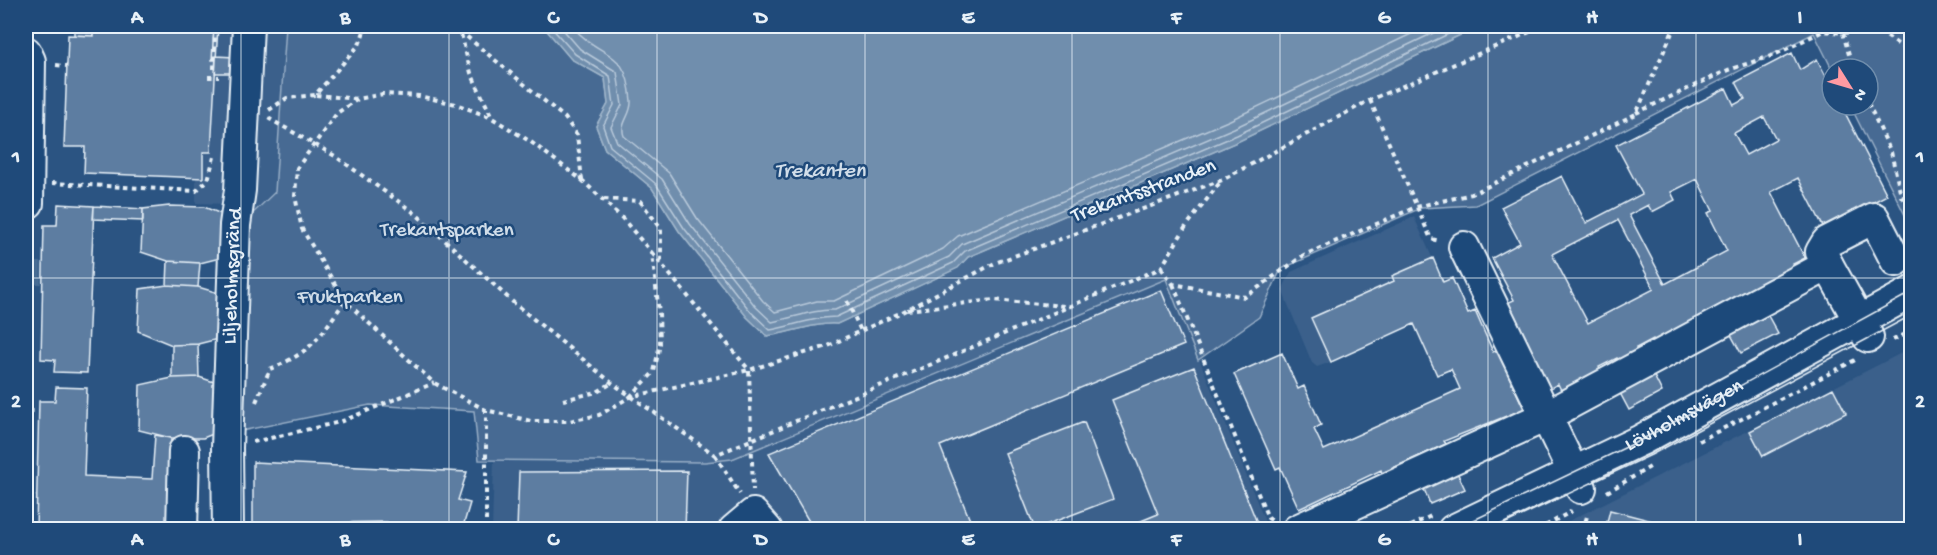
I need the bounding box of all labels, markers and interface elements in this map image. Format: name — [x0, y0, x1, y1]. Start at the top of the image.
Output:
text: A — [130, 8, 145, 31]
text: B — [339, 8, 351, 31]
text: C — [547, 8, 561, 31]
text: D — [752, 8, 768, 31]
text: E — [962, 8, 976, 31]
text: F — [1170, 8, 1183, 31]
text: G — [1378, 8, 1392, 31]
text: H — [1586, 8, 1598, 31]
text: I — [1798, 8, 1803, 31]
north arrow — [1820, 57, 1880, 117]
text: N — [1848, 84, 1870, 104]
text: 1 — [11, 147, 20, 170]
text: 1 — [1915, 147, 1924, 170]
street label: Trekantsstranden — [1067, 154, 1220, 230]
water label: Trekanten — [775, 159, 866, 185]
street label: Liljeholmsgränd — [218, 205, 250, 345]
park label: Trekantsparken — [379, 219, 514, 244]
park label: Fruktparken — [296, 286, 403, 311]
street label: Lövholmsvägen — [1621, 374, 1748, 458]
text: 2 — [11, 392, 21, 415]
text: 2 — [1915, 392, 1925, 415]
text: A — [130, 530, 145, 553]
text: B — [339, 530, 351, 553]
text: C — [547, 530, 561, 553]
text: D — [752, 530, 768, 553]
text: E — [962, 530, 976, 553]
text: F — [1170, 530, 1183, 553]
text: G — [1378, 530, 1392, 553]
text: H — [1586, 530, 1598, 553]
text: I — [1798, 530, 1803, 553]

